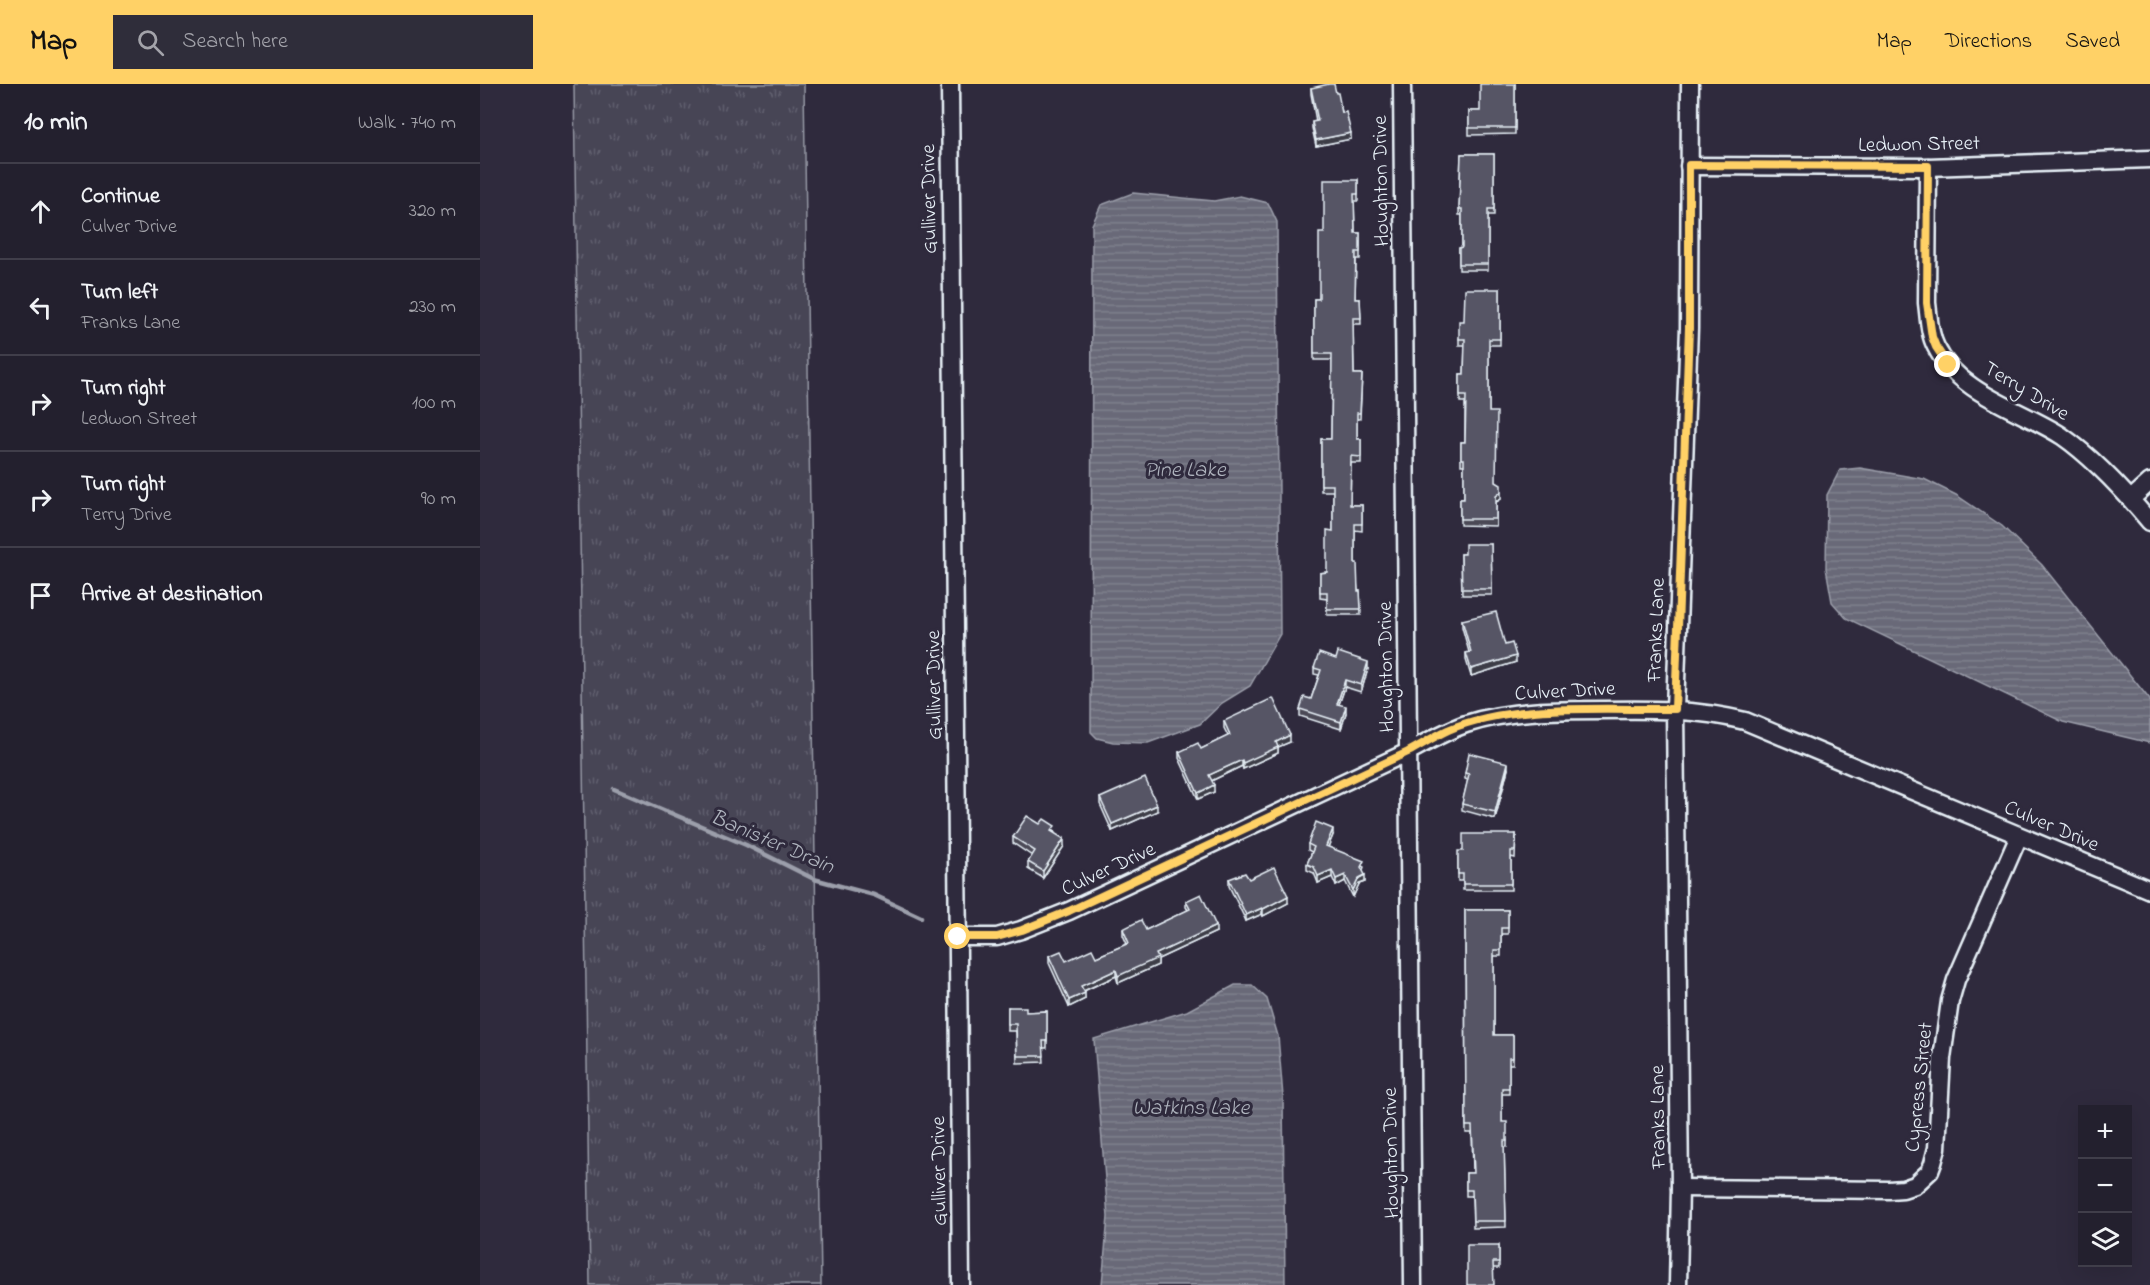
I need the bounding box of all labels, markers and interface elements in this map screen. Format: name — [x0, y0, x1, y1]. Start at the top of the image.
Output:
search box — [113, 15, 533, 69]
text: Map — [30, 22, 77, 63]
icon: search — [134, 26, 167, 59]
text: Search here — [182, 26, 288, 58]
text: Map — [1876, 27, 1912, 57]
text: Directions — [1945, 27, 2032, 57]
text: Saved — [2065, 27, 2120, 57]
text: 10 min — [24, 104, 88, 142]
text: Walk · 740 m — [358, 109, 456, 138]
street label: Houghton Drive — [1366, 115, 1400, 247]
street label: Ledwon Street — [1858, 129, 1980, 161]
street label: Gulliver Drive — [914, 143, 946, 254]
text: Continue — [81, 181, 160, 213]
icon: ahead — [24, 195, 57, 228]
text: 320 m — [409, 197, 456, 226]
text: Culver Drive — [81, 213, 177, 242]
text: Turn left — [81, 277, 158, 309]
icon: left — [24, 291, 57, 324]
text: 230 m — [409, 293, 456, 322]
text: Franks Lane — [81, 309, 180, 338]
route end — [1934, 351, 1960, 377]
street label: Terry Drive — [1976, 354, 2075, 431]
text: Turn right — [81, 373, 166, 405]
icon: right — [24, 387, 57, 420]
text: 100 m — [412, 389, 456, 418]
text: Ledwon Street — [81, 405, 197, 434]
water label: Pine Lake — [1144, 455, 1227, 487]
text: Turn right — [81, 469, 166, 501]
icon: right — [24, 483, 57, 516]
text: 90 m — [421, 485, 456, 514]
text: Terry Drive — [81, 501, 172, 530]
street label: Franks Lane — [1640, 577, 1674, 684]
icon: arrive — [24, 579, 57, 612]
text: Arrive at destination — [81, 579, 263, 611]
street label: Houghton Drive — [1371, 601, 1405, 733]
street label: Gulliver Drive — [919, 629, 951, 740]
street label: Culver Drive — [1514, 674, 1617, 710]
street label: Culver Drive — [1999, 793, 2104, 861]
water label: Banister Drain — [705, 802, 840, 884]
street label: Culver Drive — [1057, 835, 1161, 905]
route start — [944, 923, 970, 949]
street label: Cypress Street — [1898, 1021, 1944, 1154]
street label: Franks Lane — [1643, 1064, 1675, 1170]
street label: Houghton Drive — [1376, 1087, 1410, 1219]
water label: Watkins Lake — [1133, 1093, 1251, 1125]
map controls — [2078, 1105, 2132, 1267]
button: + — [2078, 1105, 2132, 1159]
street label: Gulliver Drive — [924, 1115, 956, 1226]
button: − — [2078, 1159, 2132, 1213]
button: layers — [2078, 1213, 2132, 1267]

